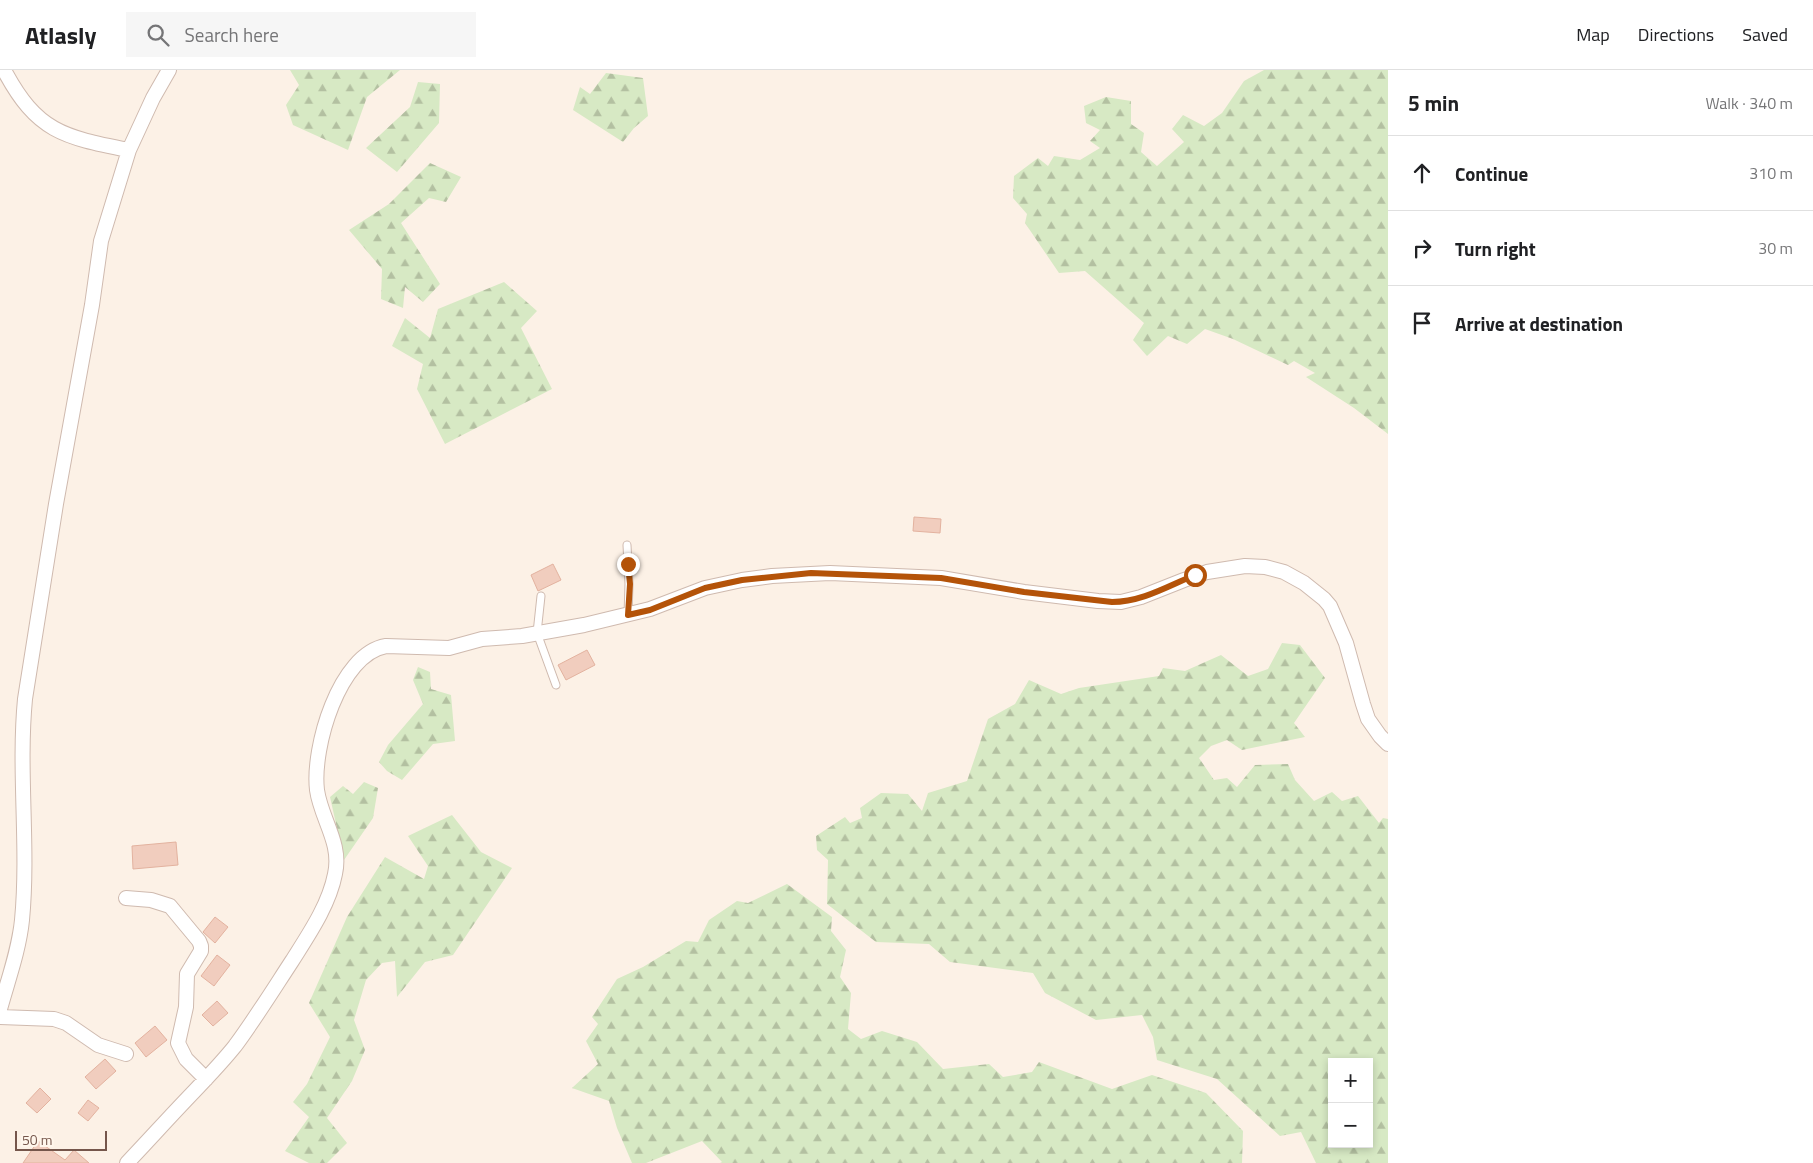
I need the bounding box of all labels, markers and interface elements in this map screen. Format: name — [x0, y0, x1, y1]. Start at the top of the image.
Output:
search box — [126, 12, 476, 57]
text: Atlasly — [25, 17, 96, 53]
text: Search here — [184, 20, 279, 49]
icon: search — [144, 21, 172, 49]
text: Map — [1576, 21, 1610, 48]
text: Directions — [1638, 21, 1714, 48]
text: Saved — [1742, 21, 1788, 48]
text: 5 min — [1408, 87, 1459, 119]
text: Walk · 340 m — [1705, 91, 1793, 115]
icon: ahead — [1408, 159, 1436, 187]
text: Continue — [1455, 159, 1528, 188]
text: 310 m — [1749, 161, 1793, 185]
icon: right — [1408, 234, 1436, 262]
text: Turn right — [1455, 234, 1536, 263]
text: 30 m — [1758, 236, 1793, 260]
icon: arrive — [1408, 309, 1436, 337]
text: Arrive at destination — [1455, 309, 1623, 338]
route end — [617, 553, 640, 576]
route start — [1184, 564, 1207, 587]
map controls — [1328, 1058, 1373, 1148]
button: + — [1328, 1058, 1373, 1103]
button: − — [1328, 1103, 1373, 1148]
scale bar — [15, 1128, 108, 1151]
text: 50 m — [22, 1129, 52, 1150]

